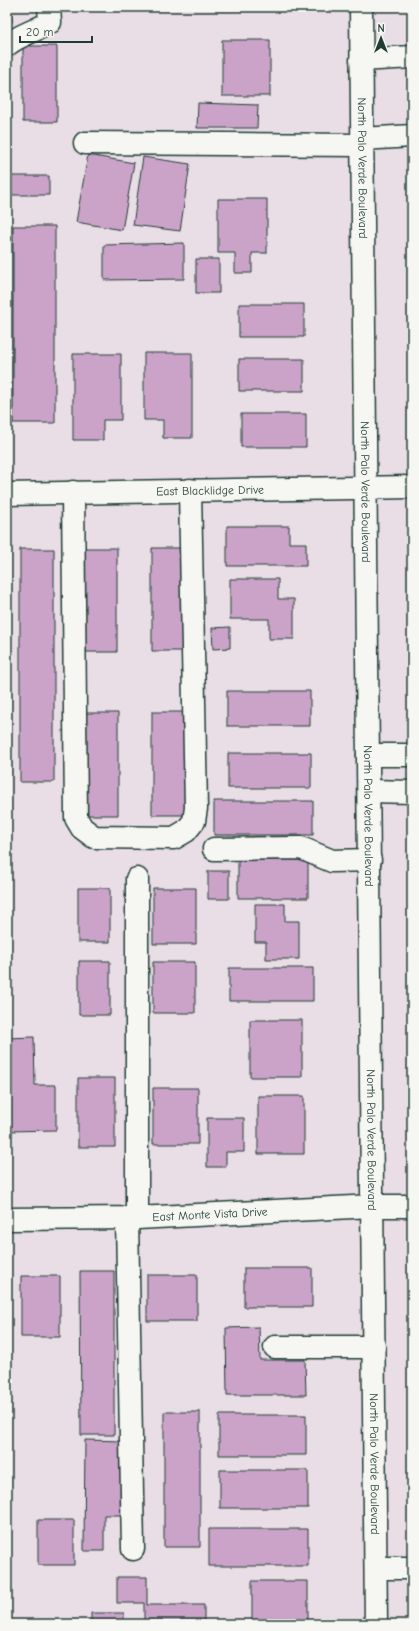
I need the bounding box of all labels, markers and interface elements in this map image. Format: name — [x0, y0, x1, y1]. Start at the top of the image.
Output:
scale bar — [20, 18, 92, 44]
north arrow — [361, 18, 401, 58]
text: N — [377, 22, 385, 35]
text: 20 m — [26, 25, 54, 39]
street label: North Palo Verde Boulevard — [355, 97, 370, 239]
street label: North Palo Verde Boulevard — [358, 421, 373, 563]
street label: East Blacklidge Drive — [156, 483, 264, 498]
street label: North Palo Verde Boulevard — [361, 745, 376, 887]
street label: North Palo Verde Boulevard — [364, 1069, 379, 1211]
street label: East Monte Vista Drive — [152, 1204, 268, 1224]
street label: North Palo Verde Boulevard — [367, 1393, 382, 1535]

